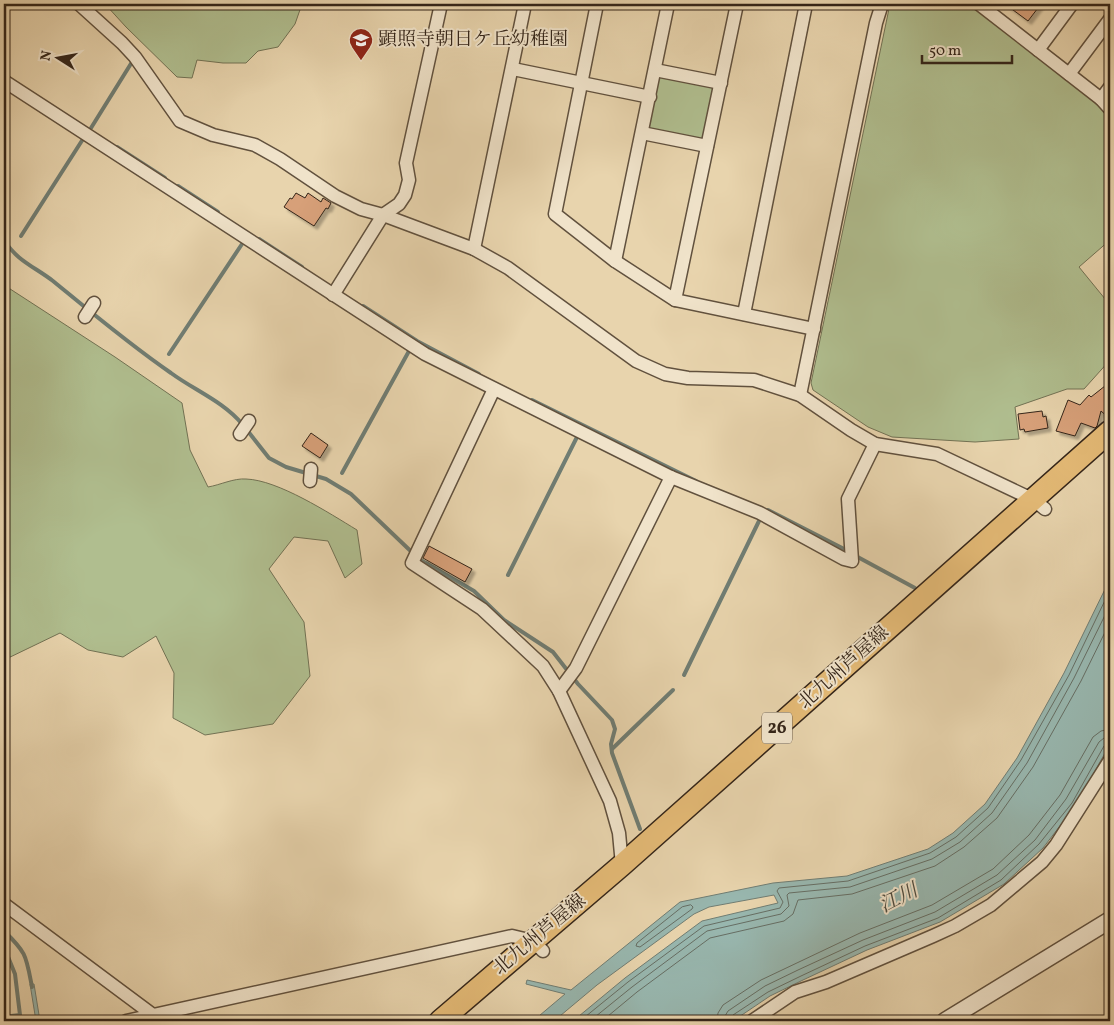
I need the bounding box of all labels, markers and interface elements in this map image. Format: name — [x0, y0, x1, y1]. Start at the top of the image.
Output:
school or university icon: 顕照寺朝日ケ丘幼稚園 — [348, 27, 374, 61]
place label: 顕照寺朝日ケ丘幼稚園 — [378, 27, 568, 53]
north arrow — [32, 32, 82, 82]
scale bar — [922, 32, 1012, 64]
text: 50 m — [929, 41, 961, 62]
text: N — [36, 49, 57, 63]
street label: 北九州芦屋線 — [793, 620, 895, 716]
road number: 26 — [762, 712, 792, 744]
water label: 江川 — [875, 877, 925, 921]
street label: 北九州芦屋線 — [488, 888, 592, 982]

